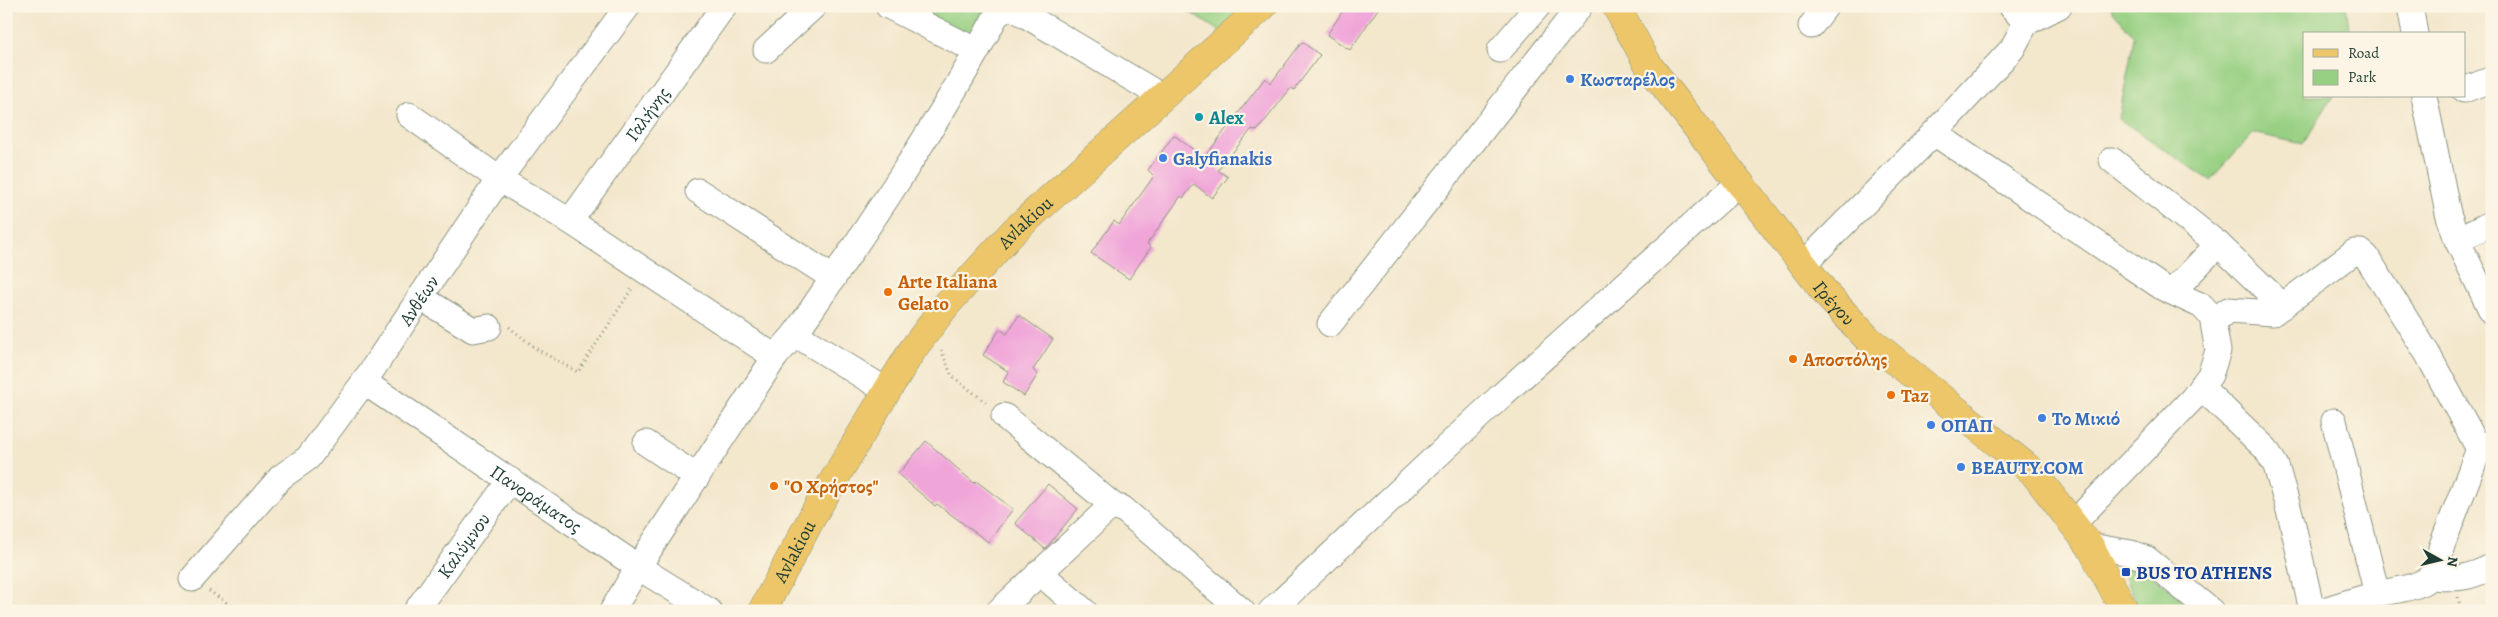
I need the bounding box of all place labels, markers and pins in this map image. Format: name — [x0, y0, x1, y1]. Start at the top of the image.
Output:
place label: Κωσταρέλος — [1580, 67, 1675, 93]
marker: Κωσταρέλος — [1564, 73, 1576, 85]
place label: Alex — [1208, 105, 1244, 131]
marker: Alex — [1193, 111, 1205, 123]
place label: Galyfianakis — [1173, 146, 1272, 172]
marker: Galyfianakis — [1157, 152, 1169, 164]
place label: Arte Italiana Gelato — [897, 269, 999, 317]
marker: Arte Italiana Gelato — [882, 286, 894, 298]
place label: Αποστόλης — [1802, 347, 1887, 373]
marker: Αποστόλης — [1787, 353, 1799, 365]
place label: Taz — [1901, 383, 1929, 409]
marker: Taz — [1885, 389, 1897, 401]
place label: Το Μικιό — [2052, 406, 2120, 432]
marker: Το Μικιό — [2036, 412, 2048, 424]
place label: ΟΠΑΠ — [1941, 413, 1993, 439]
marker: ΟΠΑΠ — [1925, 419, 1937, 431]
place label: BEAUTY.COM — [1971, 455, 2084, 481]
marker: BEAUTY.COM — [1955, 461, 1967, 473]
place label: "Ο Χρήστος" — [784, 474, 879, 500]
marker: "Ο Χρήστος" — [768, 480, 780, 492]
place label: BUS TO ATHENS — [2136, 560, 2272, 586]
marker: BUS TO ATHENS — [2120, 566, 2132, 578]

